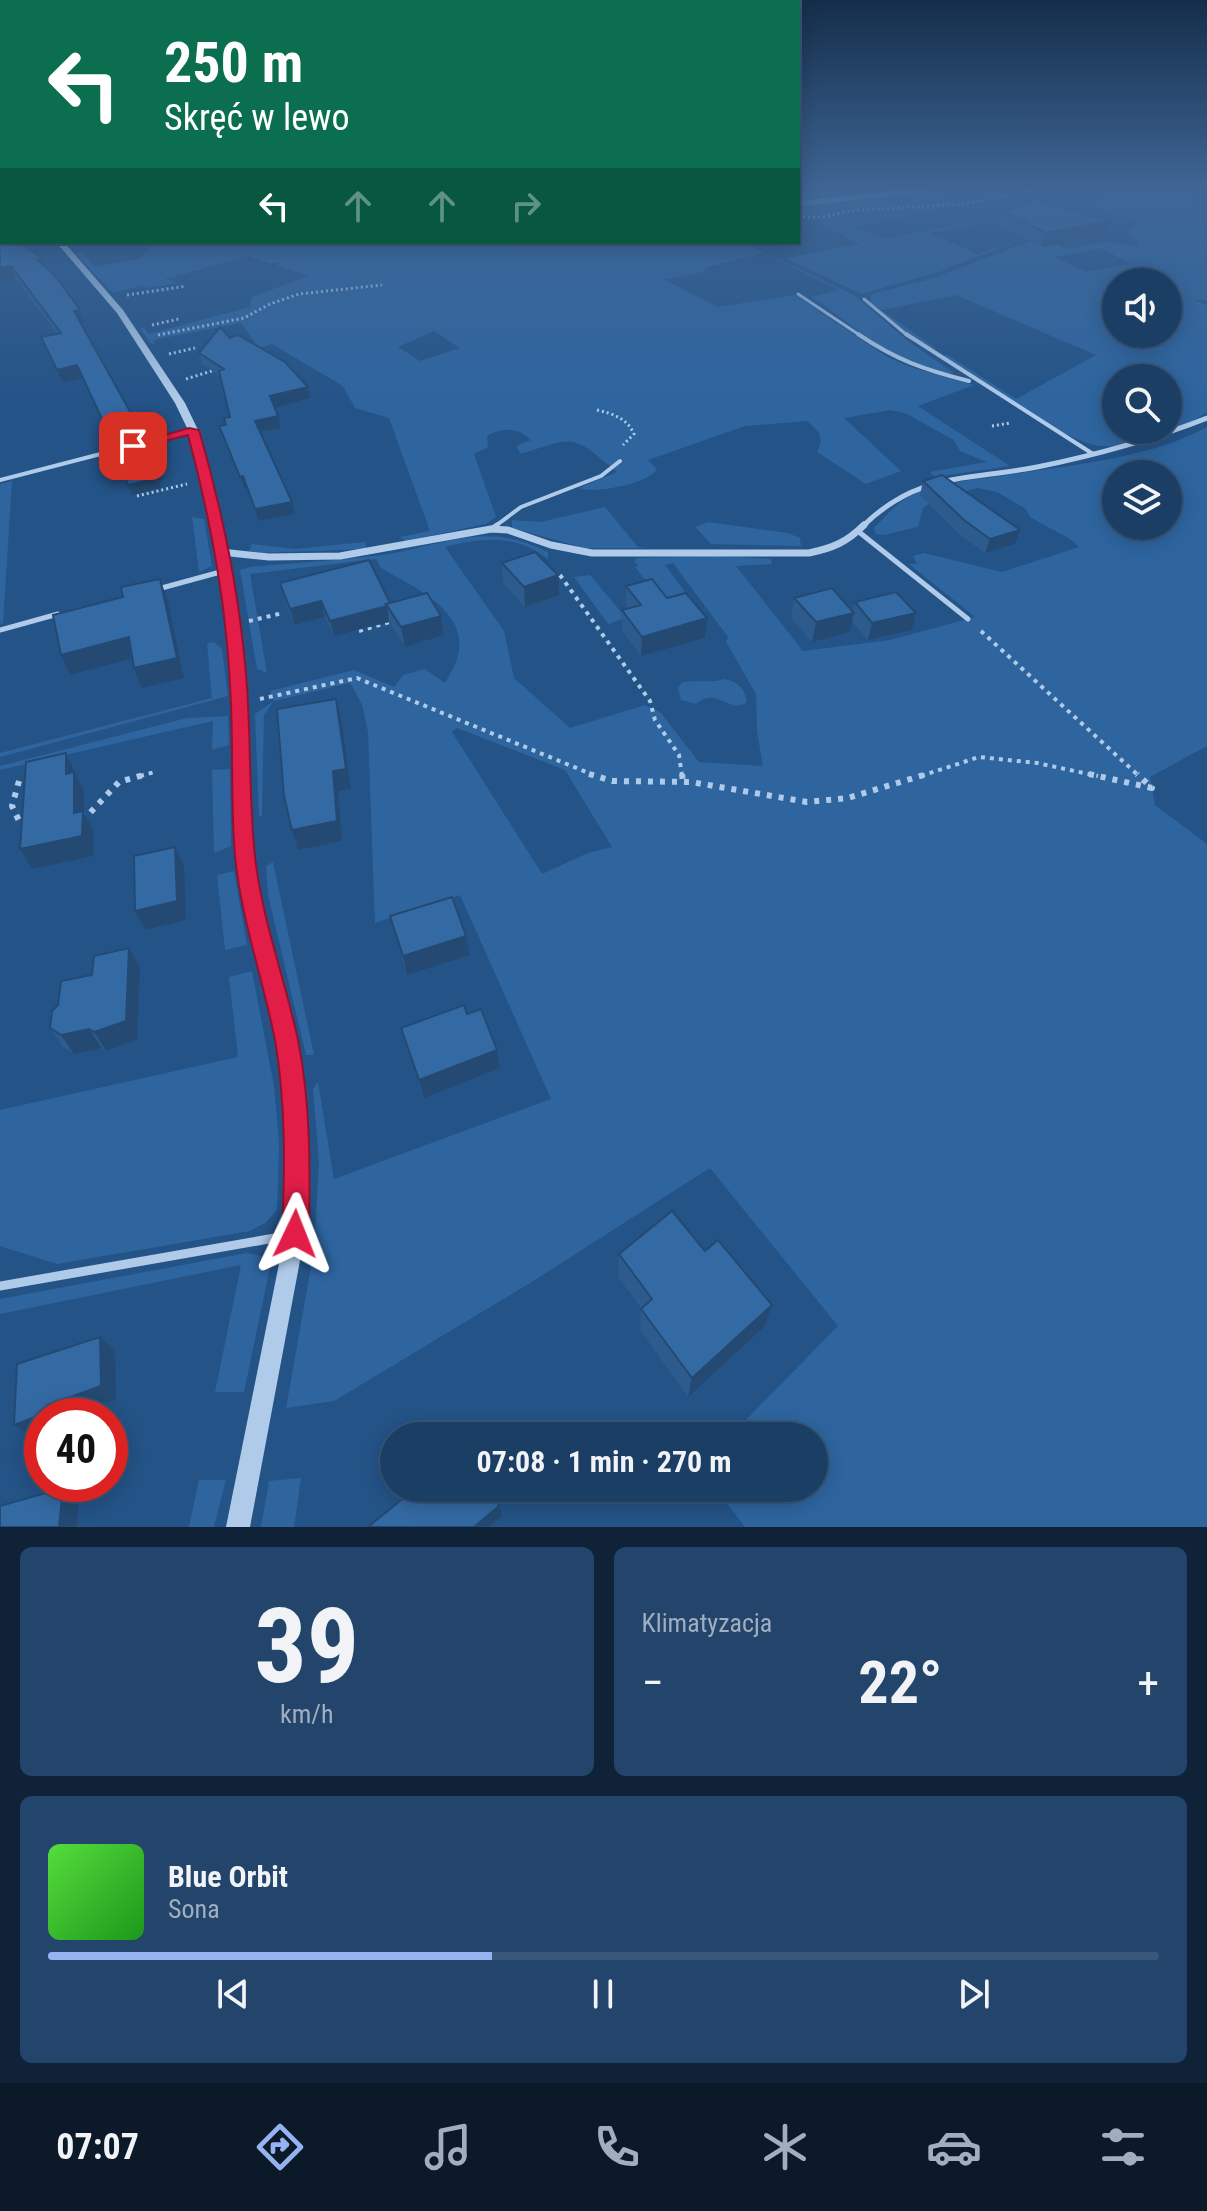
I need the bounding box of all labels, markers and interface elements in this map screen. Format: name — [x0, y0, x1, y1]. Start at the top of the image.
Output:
text: 250 m — [164, 30, 303, 96]
icon: left — [32, 32, 136, 136]
text: Skręć w lewo — [164, 97, 350, 139]
icon: left — [252, 184, 296, 228]
icon: ahead — [336, 184, 380, 228]
icon: ahead — [420, 184, 464, 228]
icon: right — [504, 184, 548, 228]
map controls — [1102, 268, 1182, 540]
button: sound — [1102, 268, 1182, 348]
button: search — [1102, 364, 1182, 444]
pin — [99, 412, 167, 480]
icon: arrive — [111, 424, 155, 468]
button: layers — [1102, 460, 1182, 540]
position arrow — [253, 1192, 337, 1276]
speed limit sign: 40 — [24, 1398, 128, 1502]
text: 07:08 · 1 min · 270 m — [477, 1444, 731, 1479]
text: 39 — [254, 1586, 359, 1707]
text: Klimatyzacja — [642, 1608, 772, 1638]
text: 22° — [858, 1647, 942, 1718]
text: − — [642, 1657, 664, 1709]
text: + — [1137, 1657, 1159, 1709]
text: km/h — [280, 1699, 334, 1729]
text: Blue Orbit — [168, 1859, 288, 1894]
text: Sona — [168, 1894, 220, 1924]
icon: previous — [211, 1972, 255, 2016]
icon: pause — [581, 1972, 625, 2016]
icon: next — [952, 1972, 996, 2016]
icon: directions — [252, 2119, 308, 2175]
icon: music — [420, 2119, 476, 2175]
icon: phone — [589, 2119, 645, 2175]
icon: climate — [757, 2119, 813, 2175]
icon: car — [926, 2119, 982, 2175]
icon: filters — [1095, 2119, 1151, 2175]
text: 07:07 — [56, 2126, 139, 2168]

